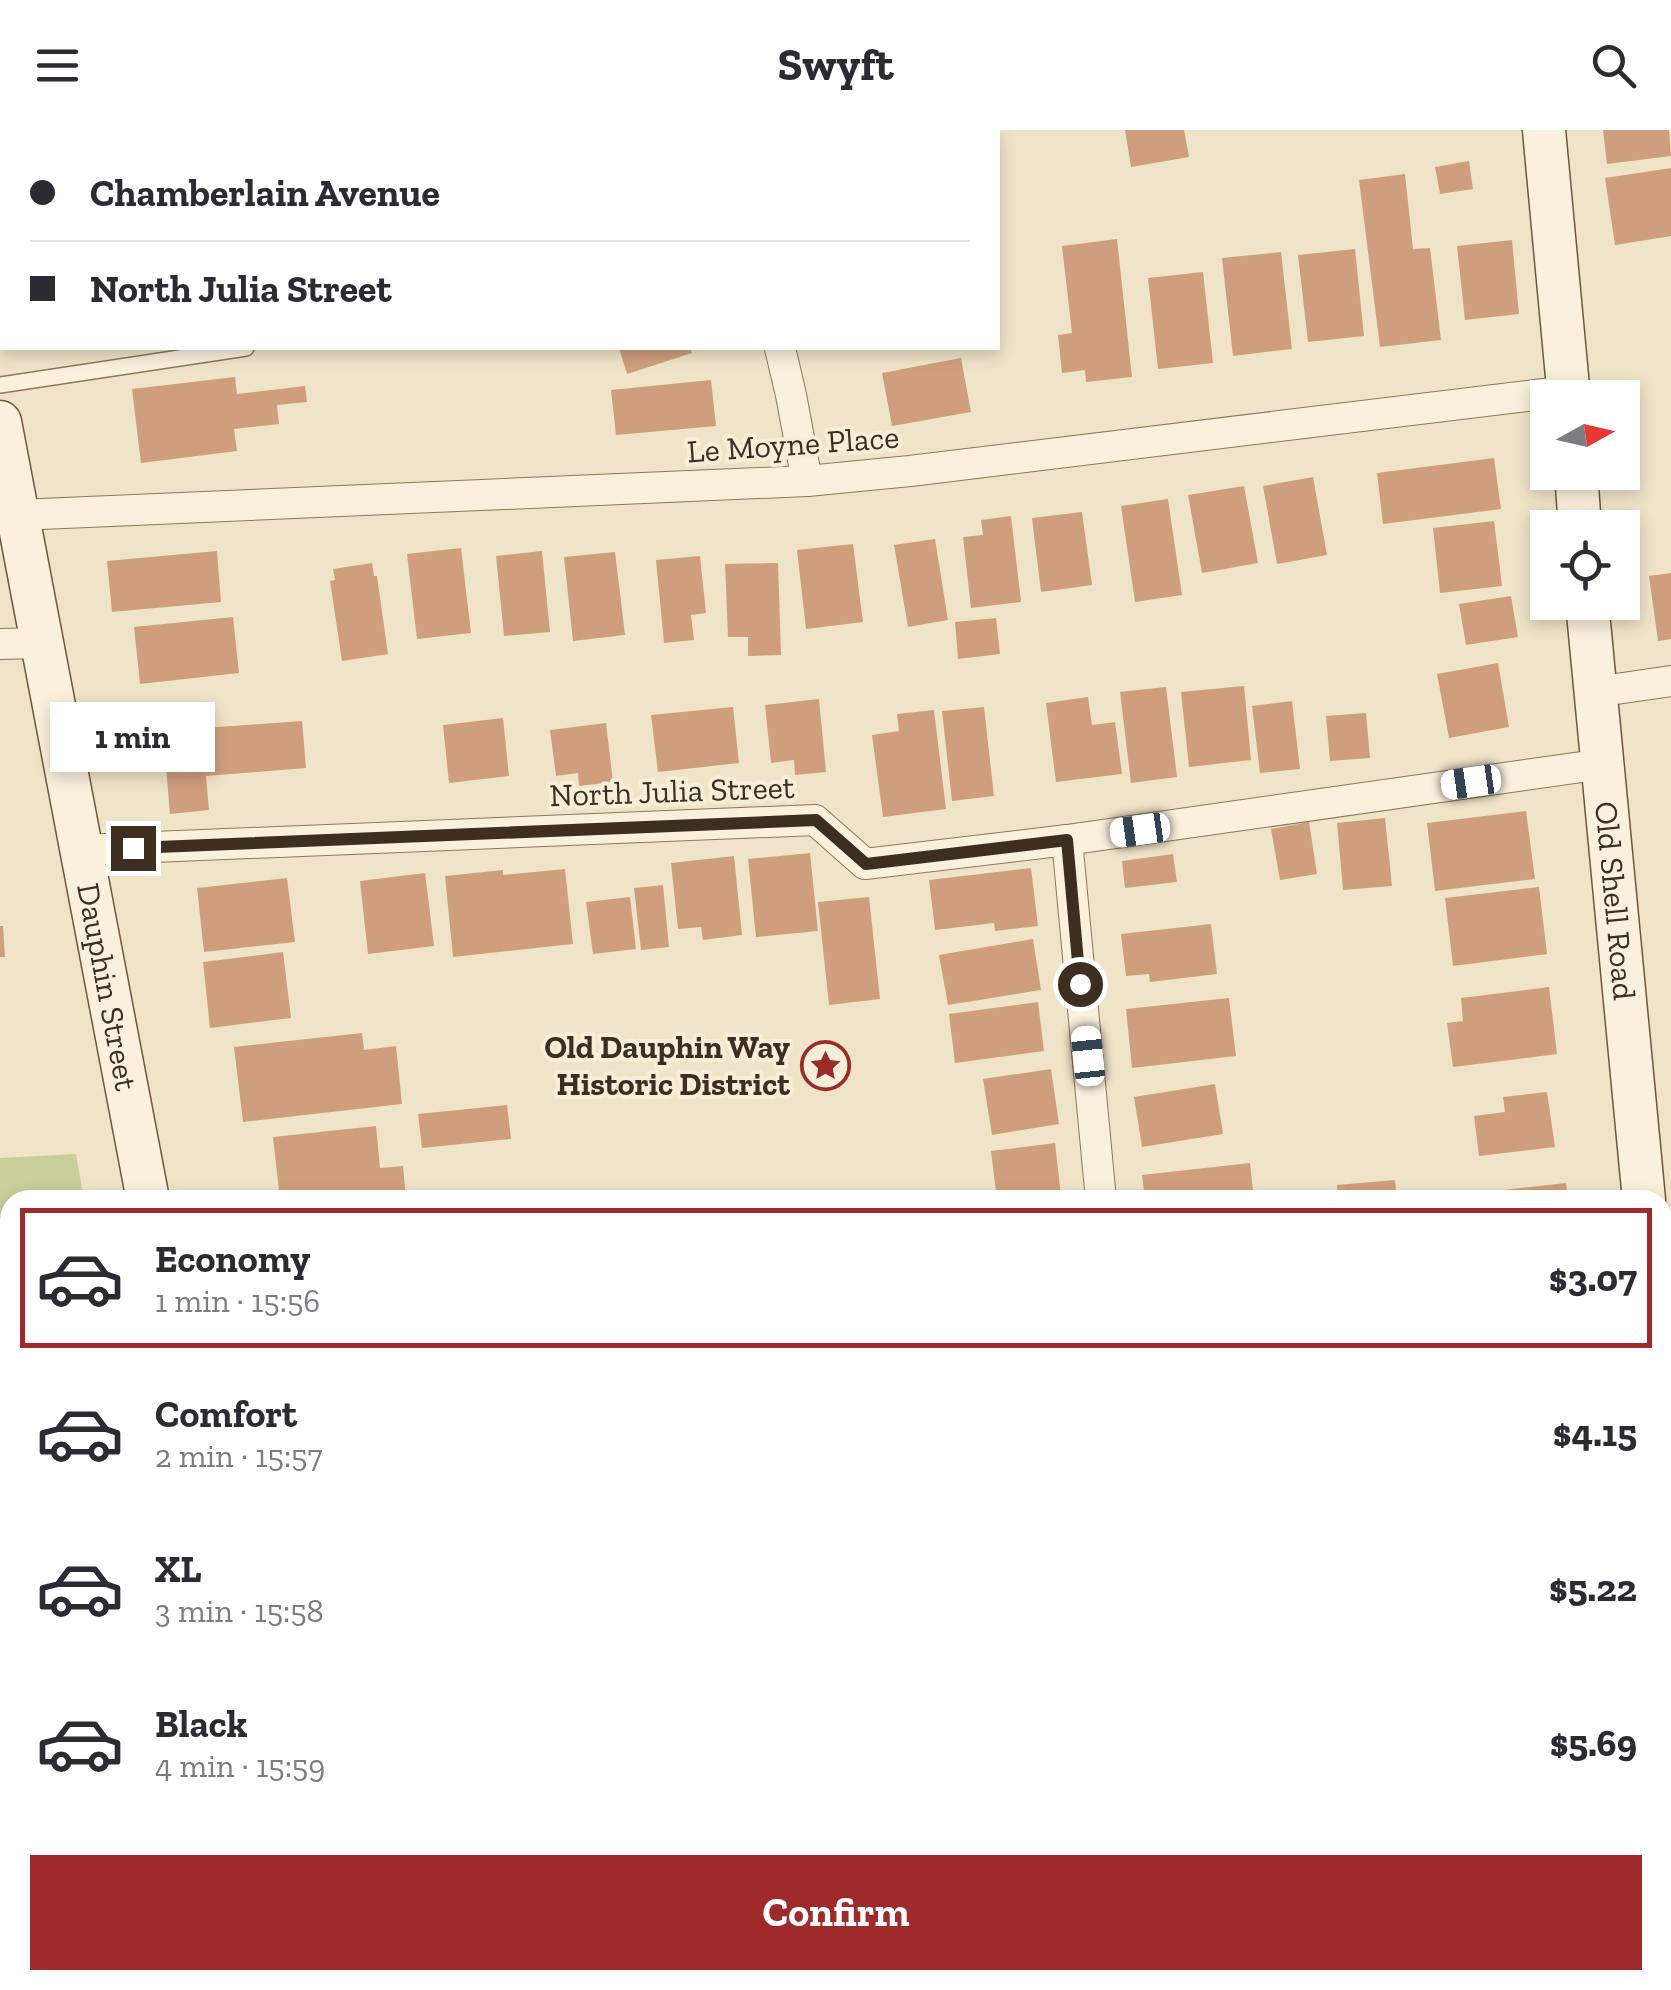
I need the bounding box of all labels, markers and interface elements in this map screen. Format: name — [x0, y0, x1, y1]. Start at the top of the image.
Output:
icon: menu — [30, 38, 85, 93]
text: Swyft — [777, 38, 894, 92]
icon: search — [1586, 38, 1641, 93]
text: Chamberlain Avenue — [90, 170, 440, 216]
text: North Julia Street — [90, 266, 392, 312]
north arrow — [1530, 380, 1640, 490]
map controls — [1530, 380, 1640, 620]
street label: Le Moyne Place — [686, 418, 900, 470]
button: locate — [1530, 510, 1640, 620]
callout: 1 min — [51, 703, 216, 773]
text: 1 min — [95, 718, 170, 756]
car — [1439, 763, 1503, 801]
street label: North Julia Street — [549, 768, 795, 814]
street label: Old Shell Road — [1587, 800, 1644, 1002]
car — [1108, 811, 1172, 849]
route end — [111, 826, 156, 871]
street label: Dauphin Street — [69, 880, 146, 1094]
route start — [1058, 962, 1103, 1007]
car — [1070, 1025, 1106, 1087]
place label: Old Dauphin Way Historic District — [544, 1028, 790, 1103]
place icon: Old Dauphin Way Historic District — [799, 1039, 851, 1091]
icon: car — [35, 1233, 125, 1323]
text: Economy — [155, 1236, 310, 1282]
text: $3.07 — [1549, 1255, 1637, 1301]
text: 1 min · 15:56 — [155, 1282, 320, 1320]
icon: car — [35, 1388, 125, 1478]
text: Comfort — [155, 1391, 297, 1437]
text: $4.15 — [1553, 1410, 1637, 1456]
text: 2 min · 15:57 — [155, 1437, 323, 1475]
icon: car — [35, 1543, 125, 1633]
text: XL — [155, 1546, 202, 1592]
text: $5.22 — [1549, 1565, 1637, 1611]
text: 3 min · 15:58 — [155, 1592, 324, 1630]
icon: car — [35, 1698, 125, 1788]
text: Black — [155, 1701, 248, 1747]
text: $5.69 — [1550, 1720, 1637, 1766]
text: 4 min · 15:59 — [155, 1747, 325, 1785]
button: Confirm — [30, 1855, 1642, 1970]

